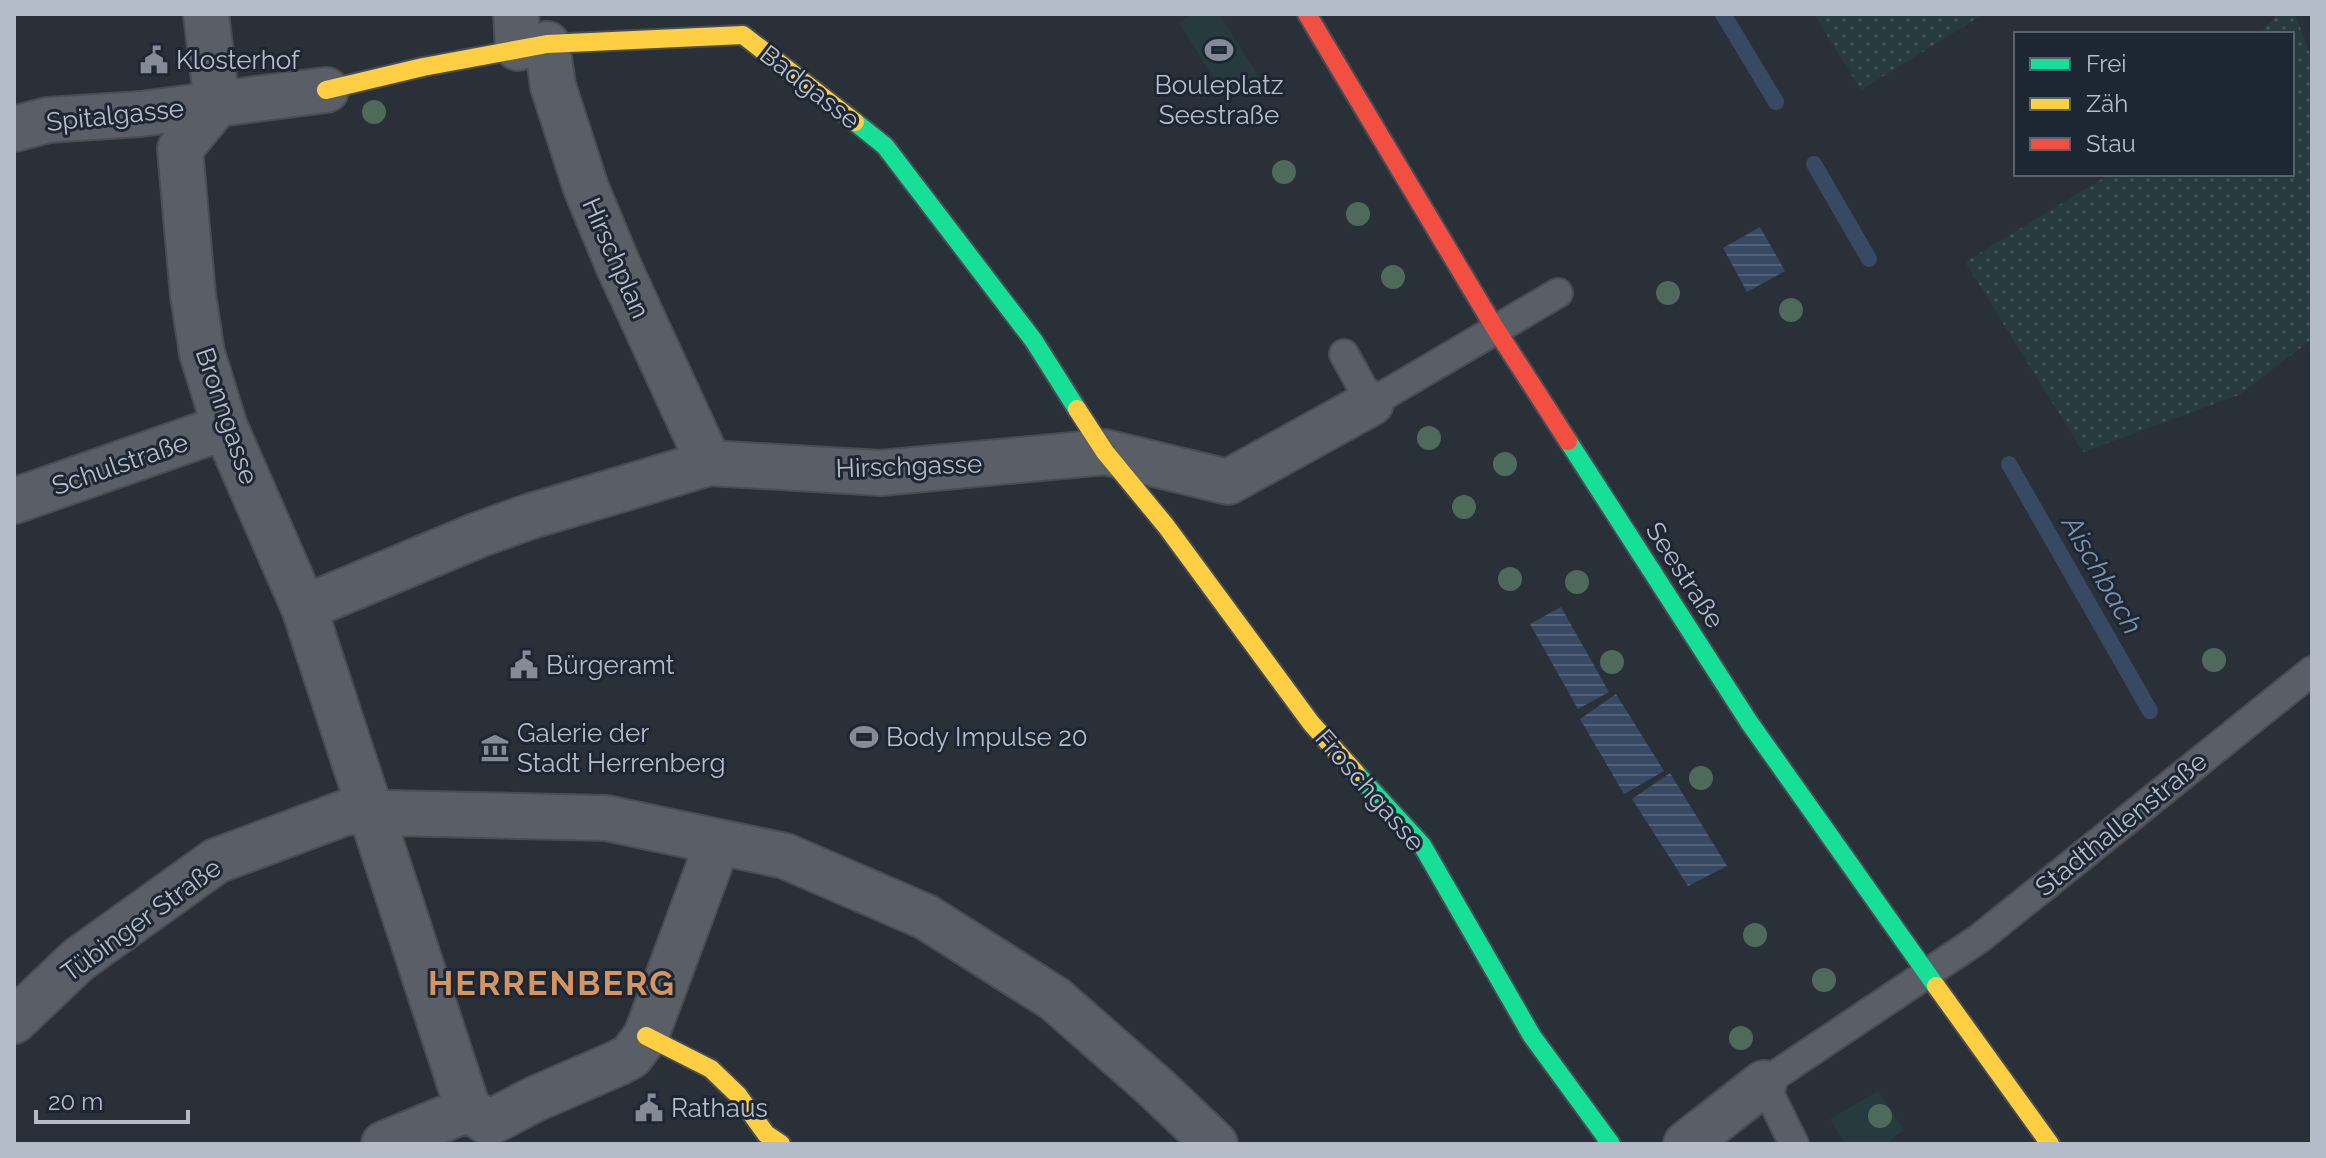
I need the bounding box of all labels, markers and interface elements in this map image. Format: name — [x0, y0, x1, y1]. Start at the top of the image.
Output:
legend — [2014, 32, 2294, 176]
sports icon: Bouleplatz Seestraße — [1204, 35, 1234, 65]
street label: Badgasse — [754, 39, 866, 135]
public building icon: Klosterhof — [139, 45, 169, 75]
place label: Klosterhof — [176, 45, 301, 75]
text: Frei — [2086, 49, 2127, 78]
place label: Bouleplatz Seestraße — [1154, 70, 1284, 130]
text: Zäh — [2086, 89, 2128, 118]
street label: Spitalgasse — [45, 93, 185, 137]
text: Stau — [2086, 129, 2136, 158]
street label: Hirschplan — [576, 193, 656, 323]
street label: Bronngasse — [190, 344, 264, 488]
street label: Schulstraße — [48, 427, 192, 501]
street label: Hirschgasse — [835, 448, 983, 484]
water label: Aischbach — [2054, 508, 2149, 640]
street label: Seestraße — [1640, 516, 1730, 634]
public building icon: Bürgeramt — [509, 650, 539, 680]
place label: Bürgeramt — [546, 650, 675, 680]
place label: Galerie der Stadt Herrenberg — [517, 718, 726, 778]
sports icon: Body Impulse 20 — [849, 722, 879, 752]
place label: Body Impulse 20 — [886, 722, 1088, 752]
street label: Froschgasse — [1309, 723, 1431, 857]
museum icon: Galerie der Stadt Herrenberg — [480, 733, 510, 763]
street label: Stadthallenstraße — [2029, 746, 2213, 902]
street label: Tübinger Straße — [55, 852, 227, 988]
district label: HERRENBERG — [428, 963, 676, 1003]
scale bar — [36, 1074, 188, 1124]
text: 20 m — [48, 1087, 103, 1116]
public building icon: Rathaus — [634, 1093, 664, 1123]
place label: Rathaus — [671, 1093, 768, 1123]

